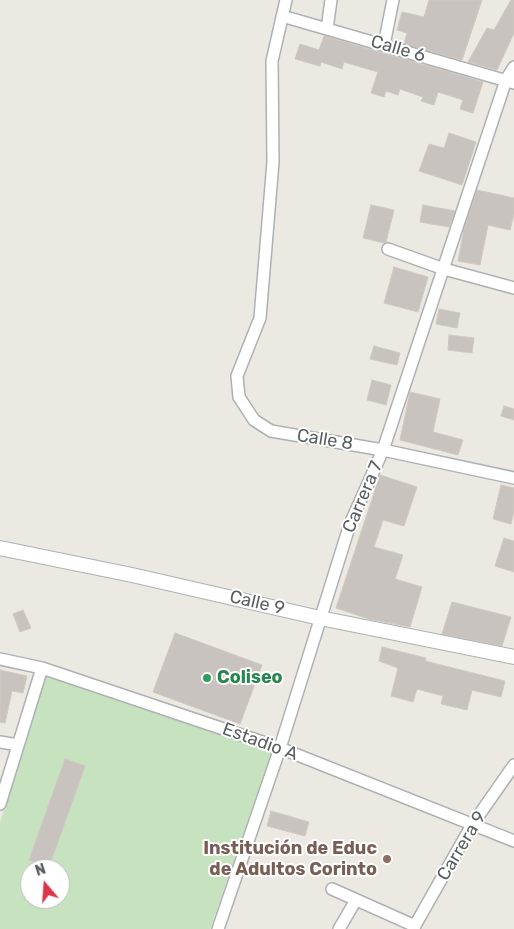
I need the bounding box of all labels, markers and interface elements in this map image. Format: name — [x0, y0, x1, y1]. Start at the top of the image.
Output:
street label: Calle 6 — [368, 31, 428, 67]
street label: Calle 8 — [295, 425, 355, 455]
street label: Carrera 7 — [338, 458, 388, 536]
street label: Calle 9 — [227, 586, 287, 620]
place label: Coliseo — [217, 667, 283, 689]
marker: Coliseo — [201, 672, 213, 684]
street label: Estadio A — [219, 718, 301, 766]
street label: Carrera 9 — [433, 807, 491, 885]
place label: Institución de Educ de Adultos Corinto — [203, 838, 377, 881]
marker: Institución de Educ de Adultos Corinto — [381, 853, 393, 865]
north arrow — [20, 859, 70, 909]
text: N — [33, 861, 48, 880]

